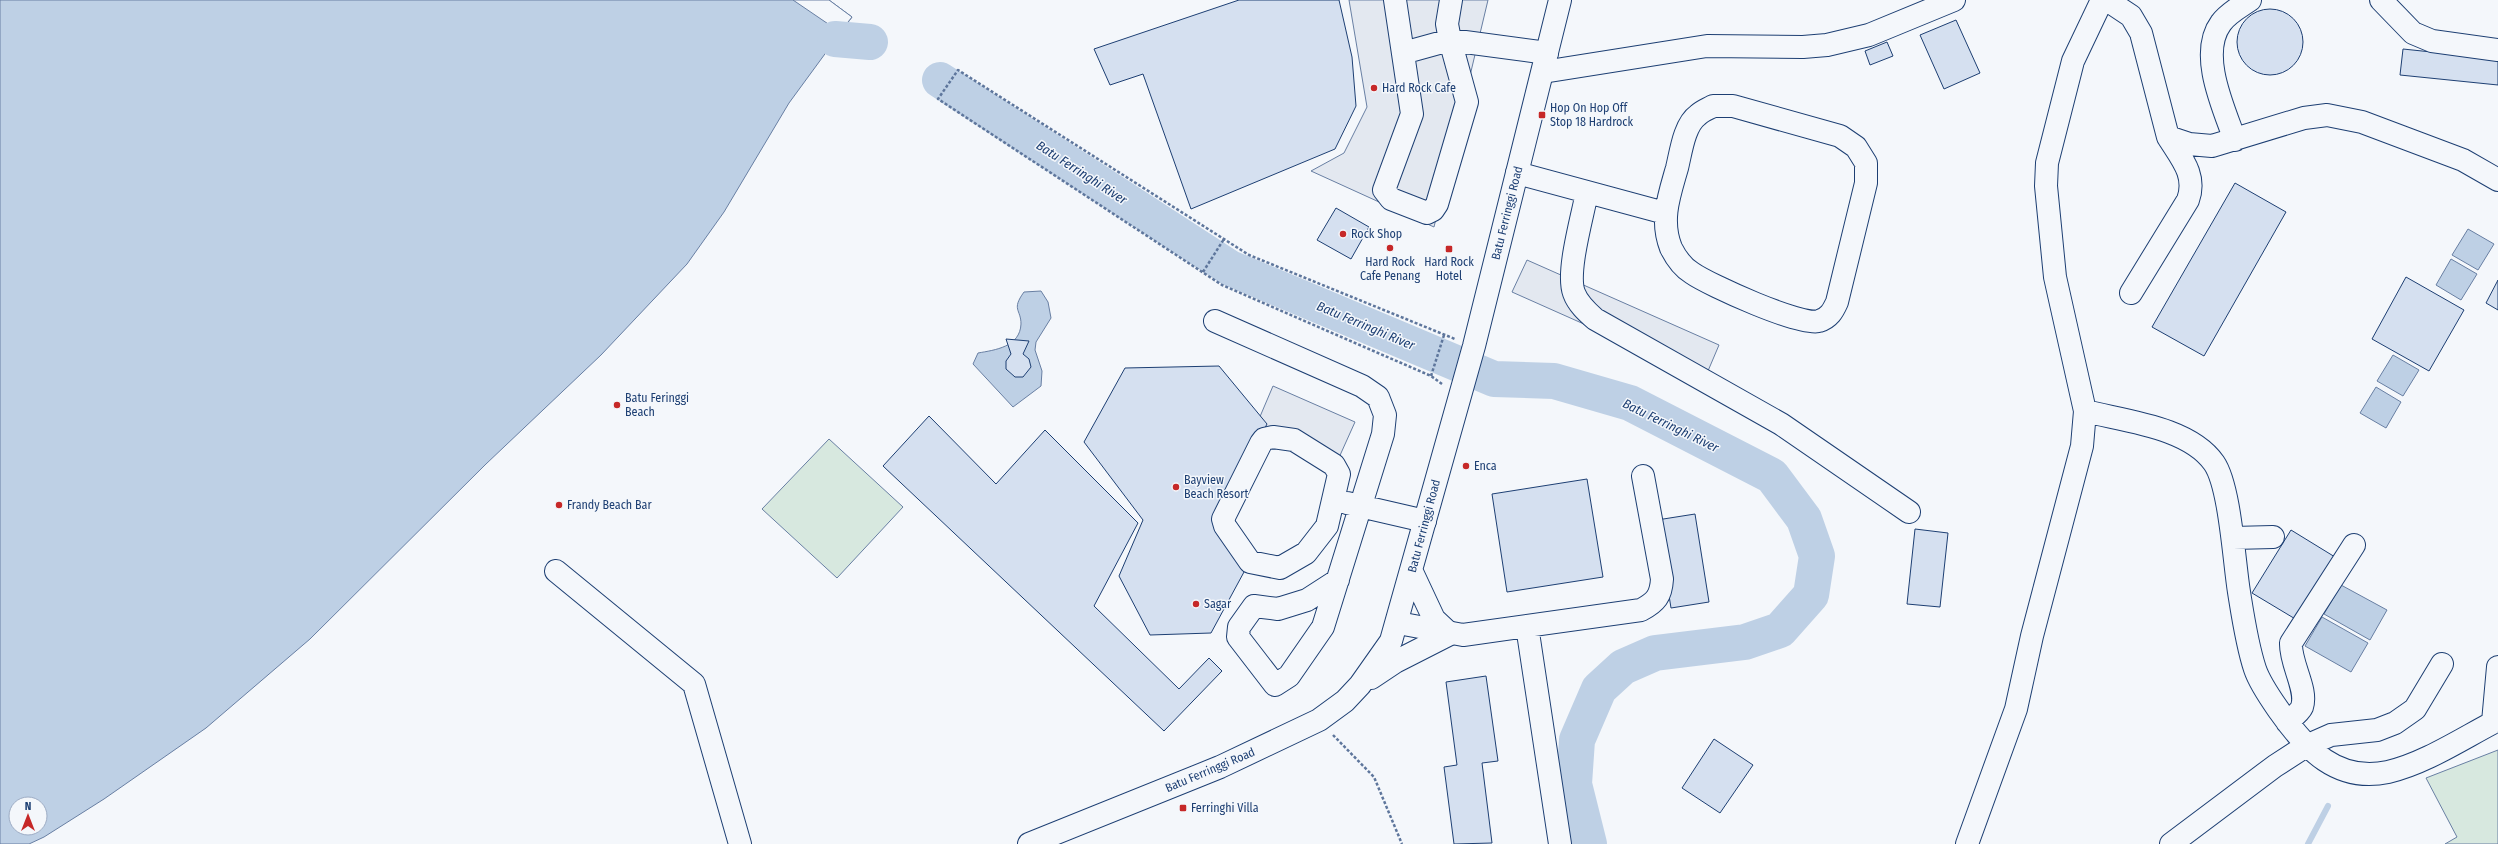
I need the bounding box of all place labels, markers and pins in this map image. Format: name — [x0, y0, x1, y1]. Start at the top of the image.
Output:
place label: Hard Rock Cafe — [1382, 81, 1456, 95]
marker: Hard Rock Cafe — [1369, 83, 1379, 93]
place label: Hop On Hop Off Stop 18 Hardrock — [1550, 101, 1633, 129]
marker: Hop On Hop Off Stop 18 Hardrock — [1537, 110, 1547, 120]
place label: Rock Shop — [1351, 227, 1402, 241]
marker: Rock Shop — [1338, 229, 1348, 239]
marker: Hard Rock Cafe Penang — [1385, 243, 1395, 253]
marker: Hard Rock Hotel — [1444, 244, 1454, 254]
place label: Hard Rock Cafe Penang — [1360, 255, 1420, 283]
place label: Hard Rock Hotel — [1424, 255, 1474, 283]
place label: Batu Feringgi Beach — [625, 391, 689, 419]
marker: Batu Feringgi Beach — [612, 400, 622, 410]
place label: Enca — [1474, 459, 1497, 473]
marker: Enca — [1461, 461, 1471, 471]
place label: Bayview Beach Resort — [1184, 473, 1248, 501]
marker: Bayview Beach Resort — [1171, 482, 1181, 492]
place label: Frandy Beach Bar — [567, 498, 652, 512]
marker: Frandy Beach Bar — [554, 500, 564, 510]
place label: Sagar — [1204, 597, 1232, 611]
marker: Sagar — [1191, 599, 1201, 609]
place label: Ferringhi Villa — [1191, 801, 1259, 815]
marker: Ferringhi Villa — [1178, 803, 1188, 813]

